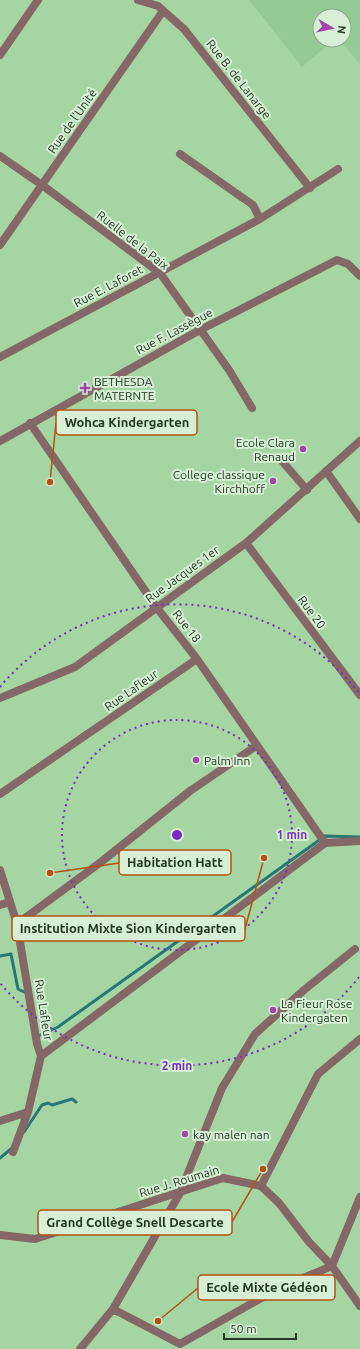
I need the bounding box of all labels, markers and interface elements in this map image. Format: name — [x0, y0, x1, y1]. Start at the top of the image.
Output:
north arrow — [312, 8, 352, 48]
text: N — [335, 25, 348, 35]
street label: Rue B. de Lanarge — [204, 37, 274, 121]
street label: Rue de l'Unité — [45, 86, 99, 156]
street label: Ruelle de la Paix — [95, 208, 171, 272]
street label: Rue E. Laforet — [71, 262, 145, 310]
street label: Rue F. Lassègue — [134, 305, 214, 357]
place label: BETHESDA MATERNTE — [94, 375, 155, 402]
marker: BETHESDA MATERNTE — [79, 382, 91, 394]
callout: Wohca Kindergarten — [56, 410, 197, 435]
text: Wohca Kindergarten — [65, 415, 189, 429]
place label: Ecole Clara Renaud — [236, 436, 295, 463]
marker: Ecole Clara Renaud — [298, 444, 308, 454]
place label: College classique Kirchhoff — [173, 468, 266, 495]
marker: College classique Kirchhoff — [268, 476, 278, 486]
street label: Rue Jacques 1er — [143, 543, 222, 605]
street label: Rue 20 — [296, 593, 329, 631]
street label: Rue 18 — [170, 607, 204, 645]
street label: Rue Lafleur — [102, 667, 160, 713]
place label: Palm Inn — [204, 754, 250, 767]
marker: Palm Inn — [191, 755, 201, 765]
centre of rings — [170, 828, 184, 842]
text: 1 min — [277, 828, 307, 841]
callout: Habitation Hatt — [119, 850, 231, 875]
text: Habitation Hatt — [127, 855, 223, 869]
callout: Institution Mixte Sion Kindergarten — [12, 916, 245, 941]
text: Institution Mixte Sion Kindergarten — [20, 921, 236, 935]
street label: Rue Lafleur — [33, 978, 55, 1042]
place label: La Fieur Rose Kindergaten — [281, 997, 352, 1024]
marker: La Fieur Rose Kindergaten — [268, 1005, 278, 1015]
text: 2 min — [162, 1059, 192, 1072]
place label: kay malen nan — [193, 1128, 270, 1141]
marker: kay malen nan — [180, 1129, 190, 1139]
street label: Rue J. Roumain — [137, 1163, 221, 1199]
callout: Grand Collège Snell Descarte — [38, 1210, 232, 1235]
text: Grand Collège Snell Descarte — [46, 1215, 224, 1229]
callout: Ecole Mixte Gédéon — [198, 1275, 335, 1300]
text: Ecole Mixte Gédéon — [206, 1280, 328, 1294]
scale bar — [224, 1315, 296, 1341]
text: 50 m — [230, 1322, 257, 1335]

